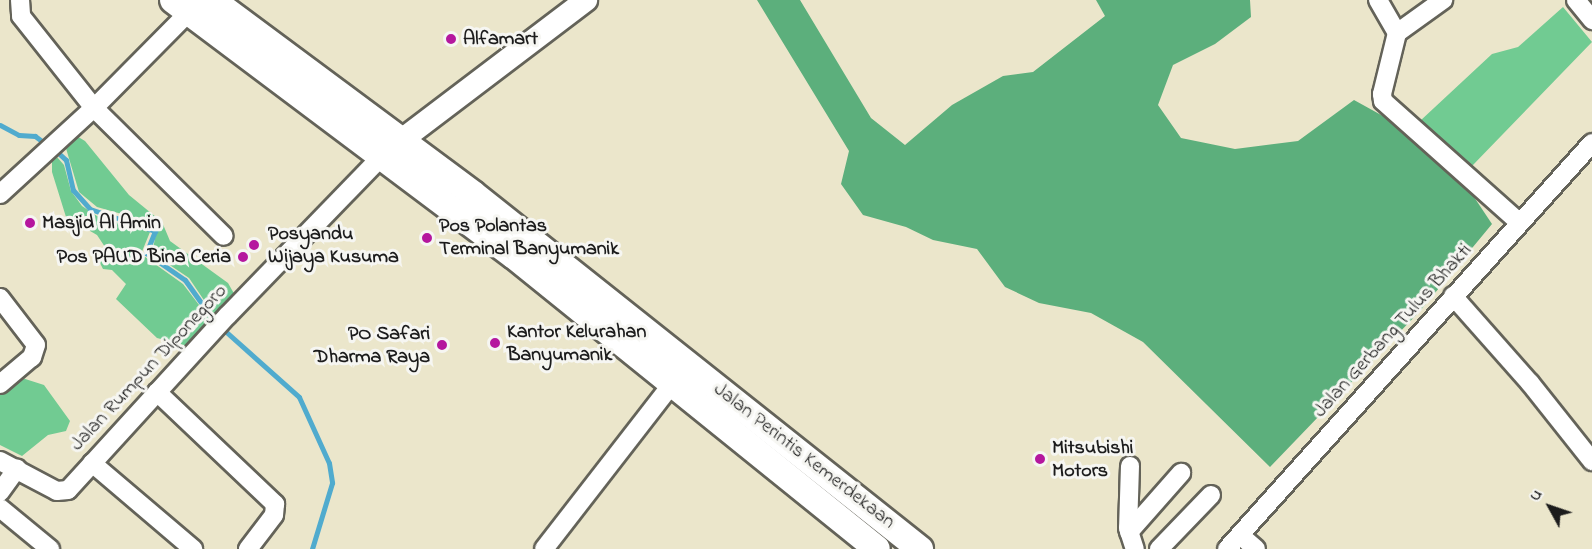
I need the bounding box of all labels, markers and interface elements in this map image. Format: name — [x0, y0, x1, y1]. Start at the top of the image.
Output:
place label: Alfamart — [463, 27, 538, 51]
marker: Alfamart — [444, 32, 458, 46]
place label: Masjid Al Amin — [42, 211, 161, 235]
place label: Pos Polantas Terminal Banyumanik — [439, 214, 619, 261]
marker: Masjid Al Amin — [23, 216, 37, 230]
place label: Posyandu Wijaya Kusuma — [268, 222, 399, 269]
marker: Pos Polantas Terminal Banyumanik — [420, 231, 434, 245]
marker: Posyandu Wijaya Kusuma — [245, 236, 263, 254]
street label: Jalan Gerbang Tulus Bhakti — [1309, 239, 1477, 423]
place label: Pos PAUD Bina Ceria — [57, 245, 231, 269]
marker: Pos PAUD Bina Ceria — [236, 250, 250, 264]
street label: Jalan Rumpun Diponegoro — [66, 280, 232, 456]
place label: Kantor Kelurahan Banyumanik — [507, 320, 646, 367]
place label: PO Safari Dharma Raya — [314, 322, 430, 369]
marker: Kantor Kelurahan Banyumanik — [488, 336, 502, 350]
marker: PO Safari Dharma Raya — [435, 338, 449, 352]
street label: Jalan Perintis Kemerdekaan — [708, 378, 900, 534]
place label: Mitsubishi Motors — [1052, 436, 1133, 483]
marker: Mitsubishi Motors — [1033, 452, 1047, 466]
north arrow — [1520, 477, 1580, 537]
text: U — [1524, 484, 1549, 507]

